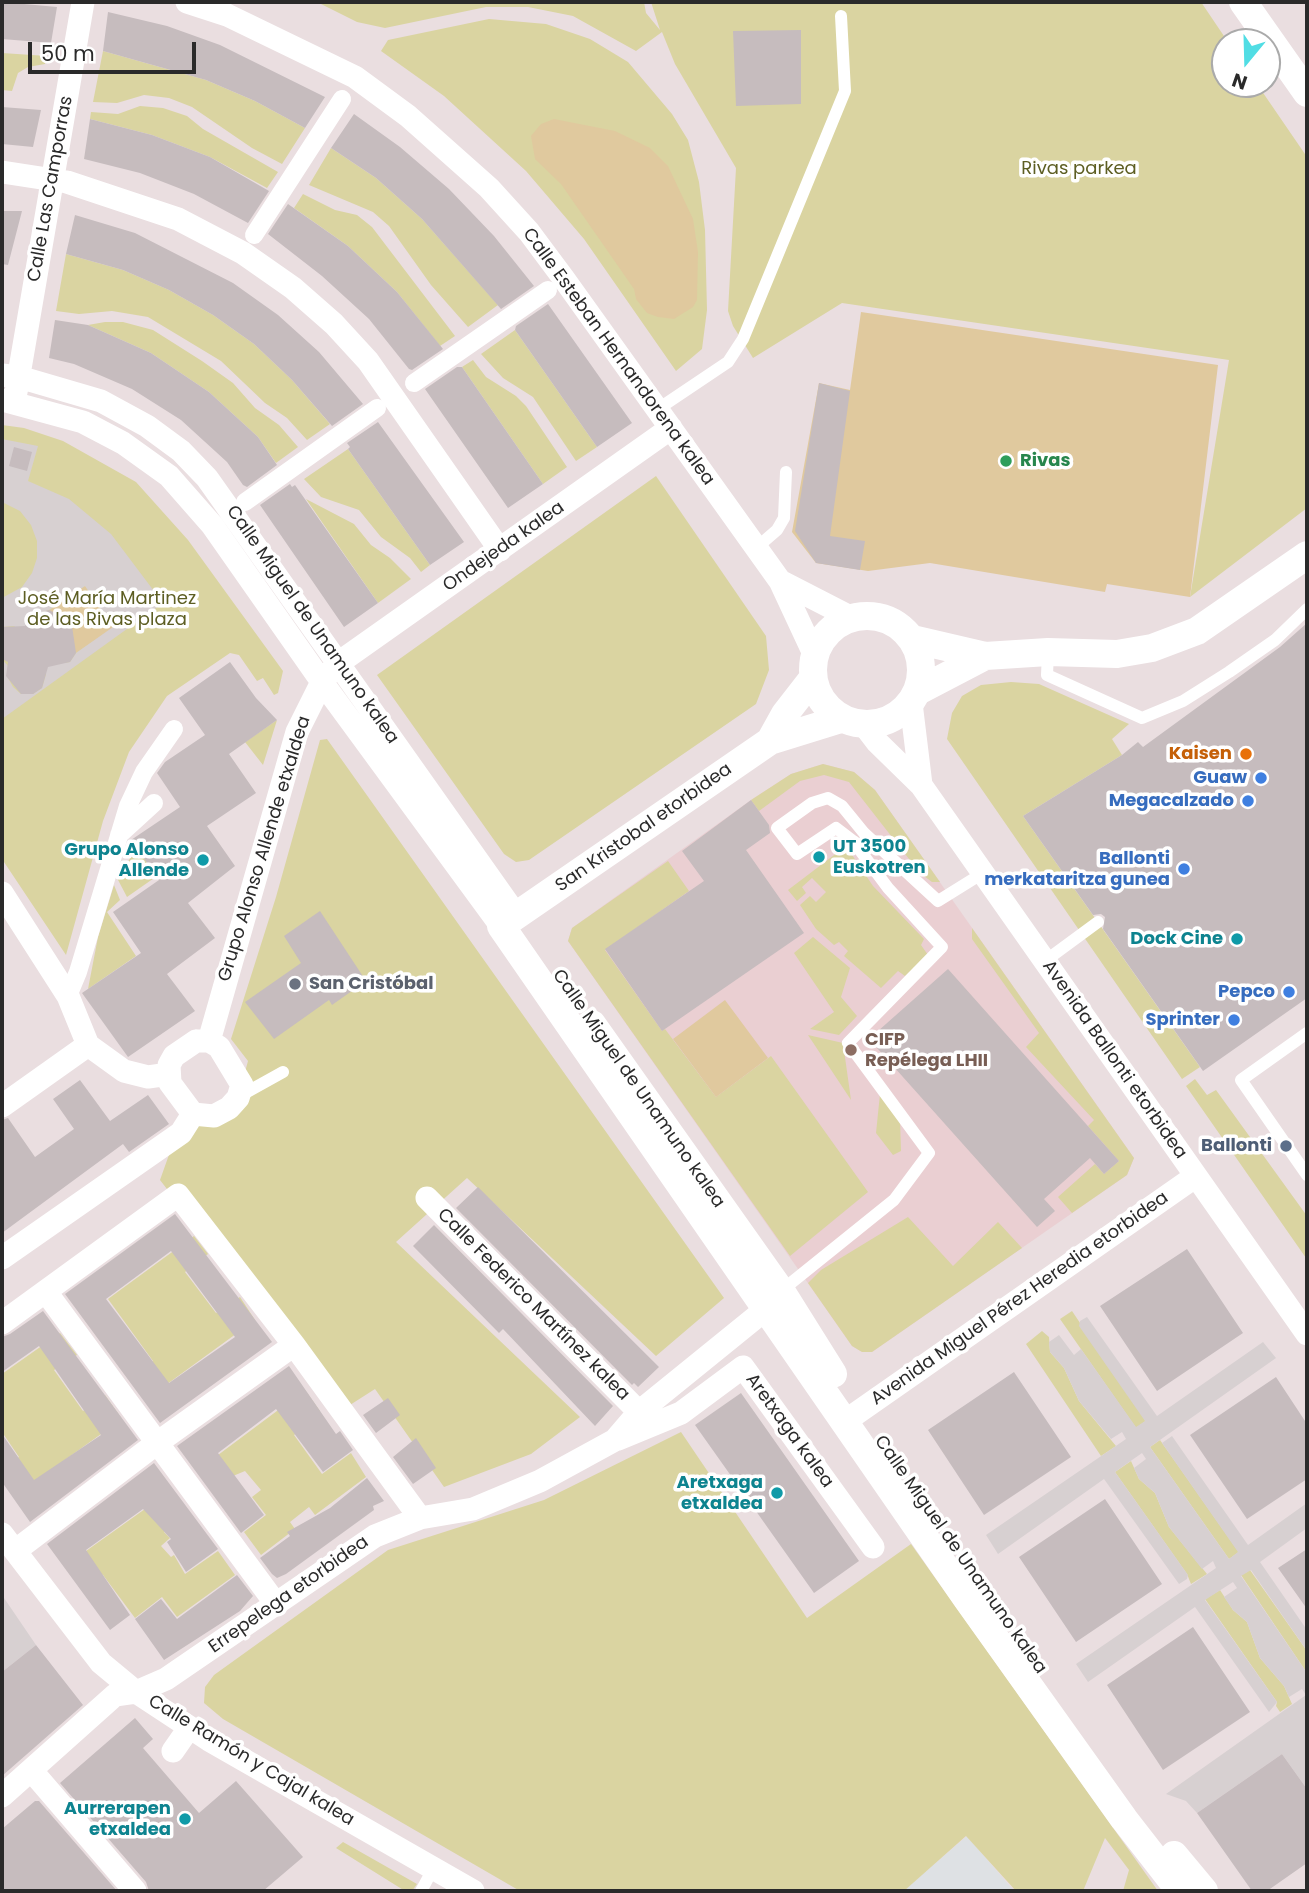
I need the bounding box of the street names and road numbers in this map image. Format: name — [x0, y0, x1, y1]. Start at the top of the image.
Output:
street label: Calle Las Camporras — [24, 94, 78, 284]
street label: Calle Esteban Hernandorena kalea — [517, 224, 719, 490]
street label: Ondejeda kalea — [439, 497, 569, 597]
street label: Calle Miguel de Unamuno kalea — [221, 502, 403, 748]
street label: Grupo Alonso Allende etxaldea — [214, 714, 316, 984]
street label: San Kristobal etorbidea — [552, 759, 736, 897]
street label: Avenida Ballonti etorbidea — [1037, 957, 1191, 1163]
street label: Calle Miguel de Unamuno kalea — [547, 966, 729, 1212]
street label: Avenida Miguel Pérez Heredia etorbidea — [867, 1187, 1173, 1411]
street label: Calle Federico Martínez kalea — [432, 1204, 634, 1406]
street label: Aretxaga kalea — [740, 1370, 838, 1492]
street label: Calle Miguel de Unamuno kalea — [869, 1432, 1051, 1678]
street label: Errepelega etorbidea — [205, 1532, 373, 1658]
street label: Calle Ramón y Cajal kalea — [144, 1691, 358, 1831]

